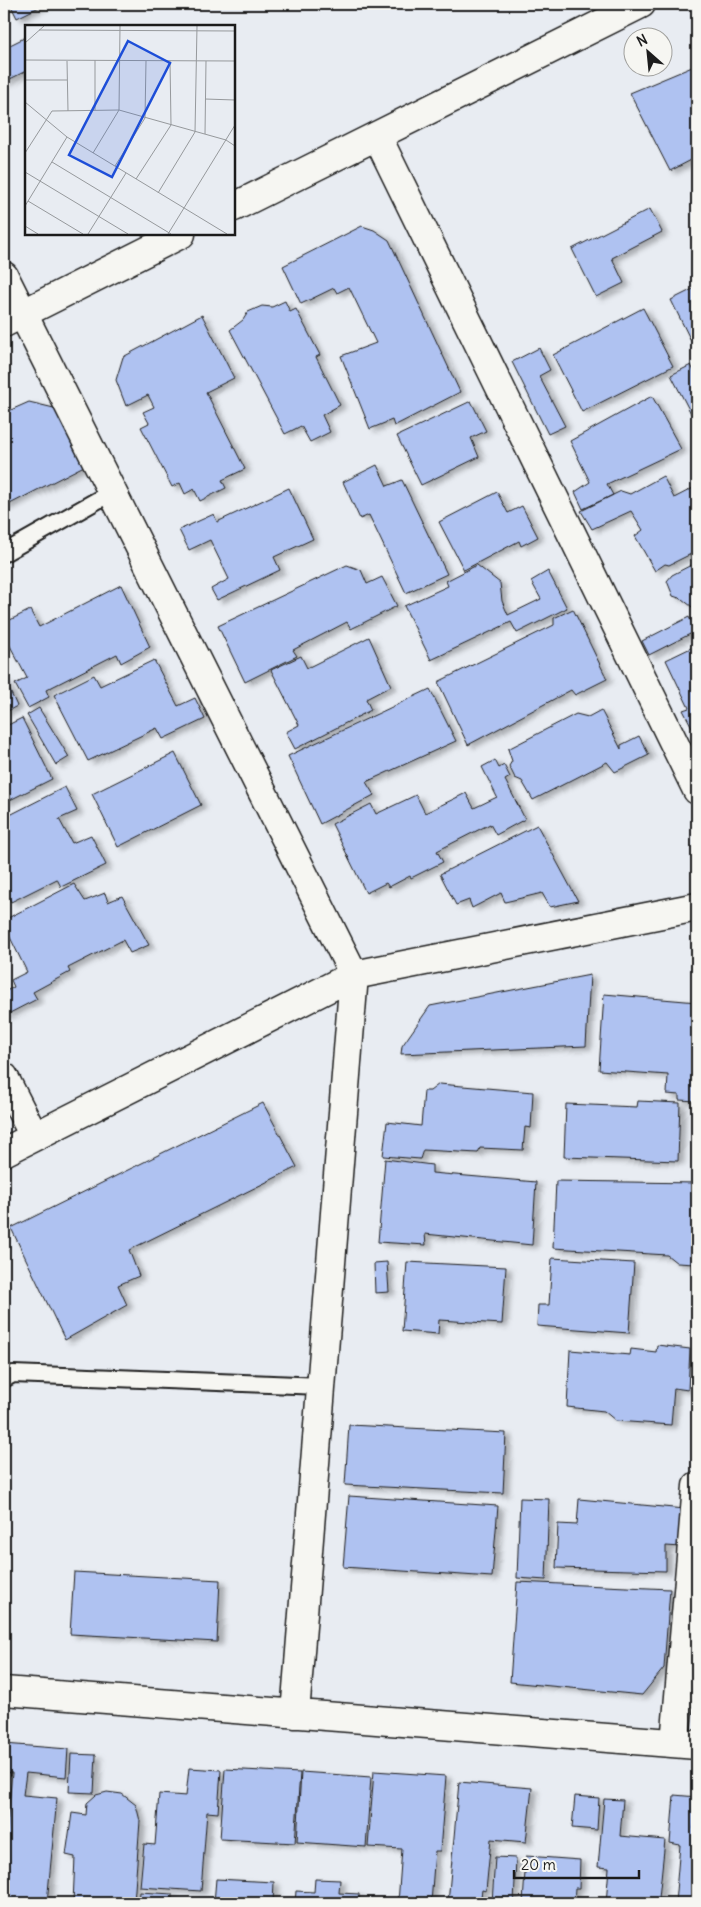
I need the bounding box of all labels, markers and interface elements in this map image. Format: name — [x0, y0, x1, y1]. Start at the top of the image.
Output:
inset map — [25, 25, 235, 235]
north arrow — [624, 28, 674, 78]
text: N — [634, 30, 650, 51]
scale bar — [514, 1847, 638, 1879]
text: 20 m — [521, 1855, 556, 1874]

